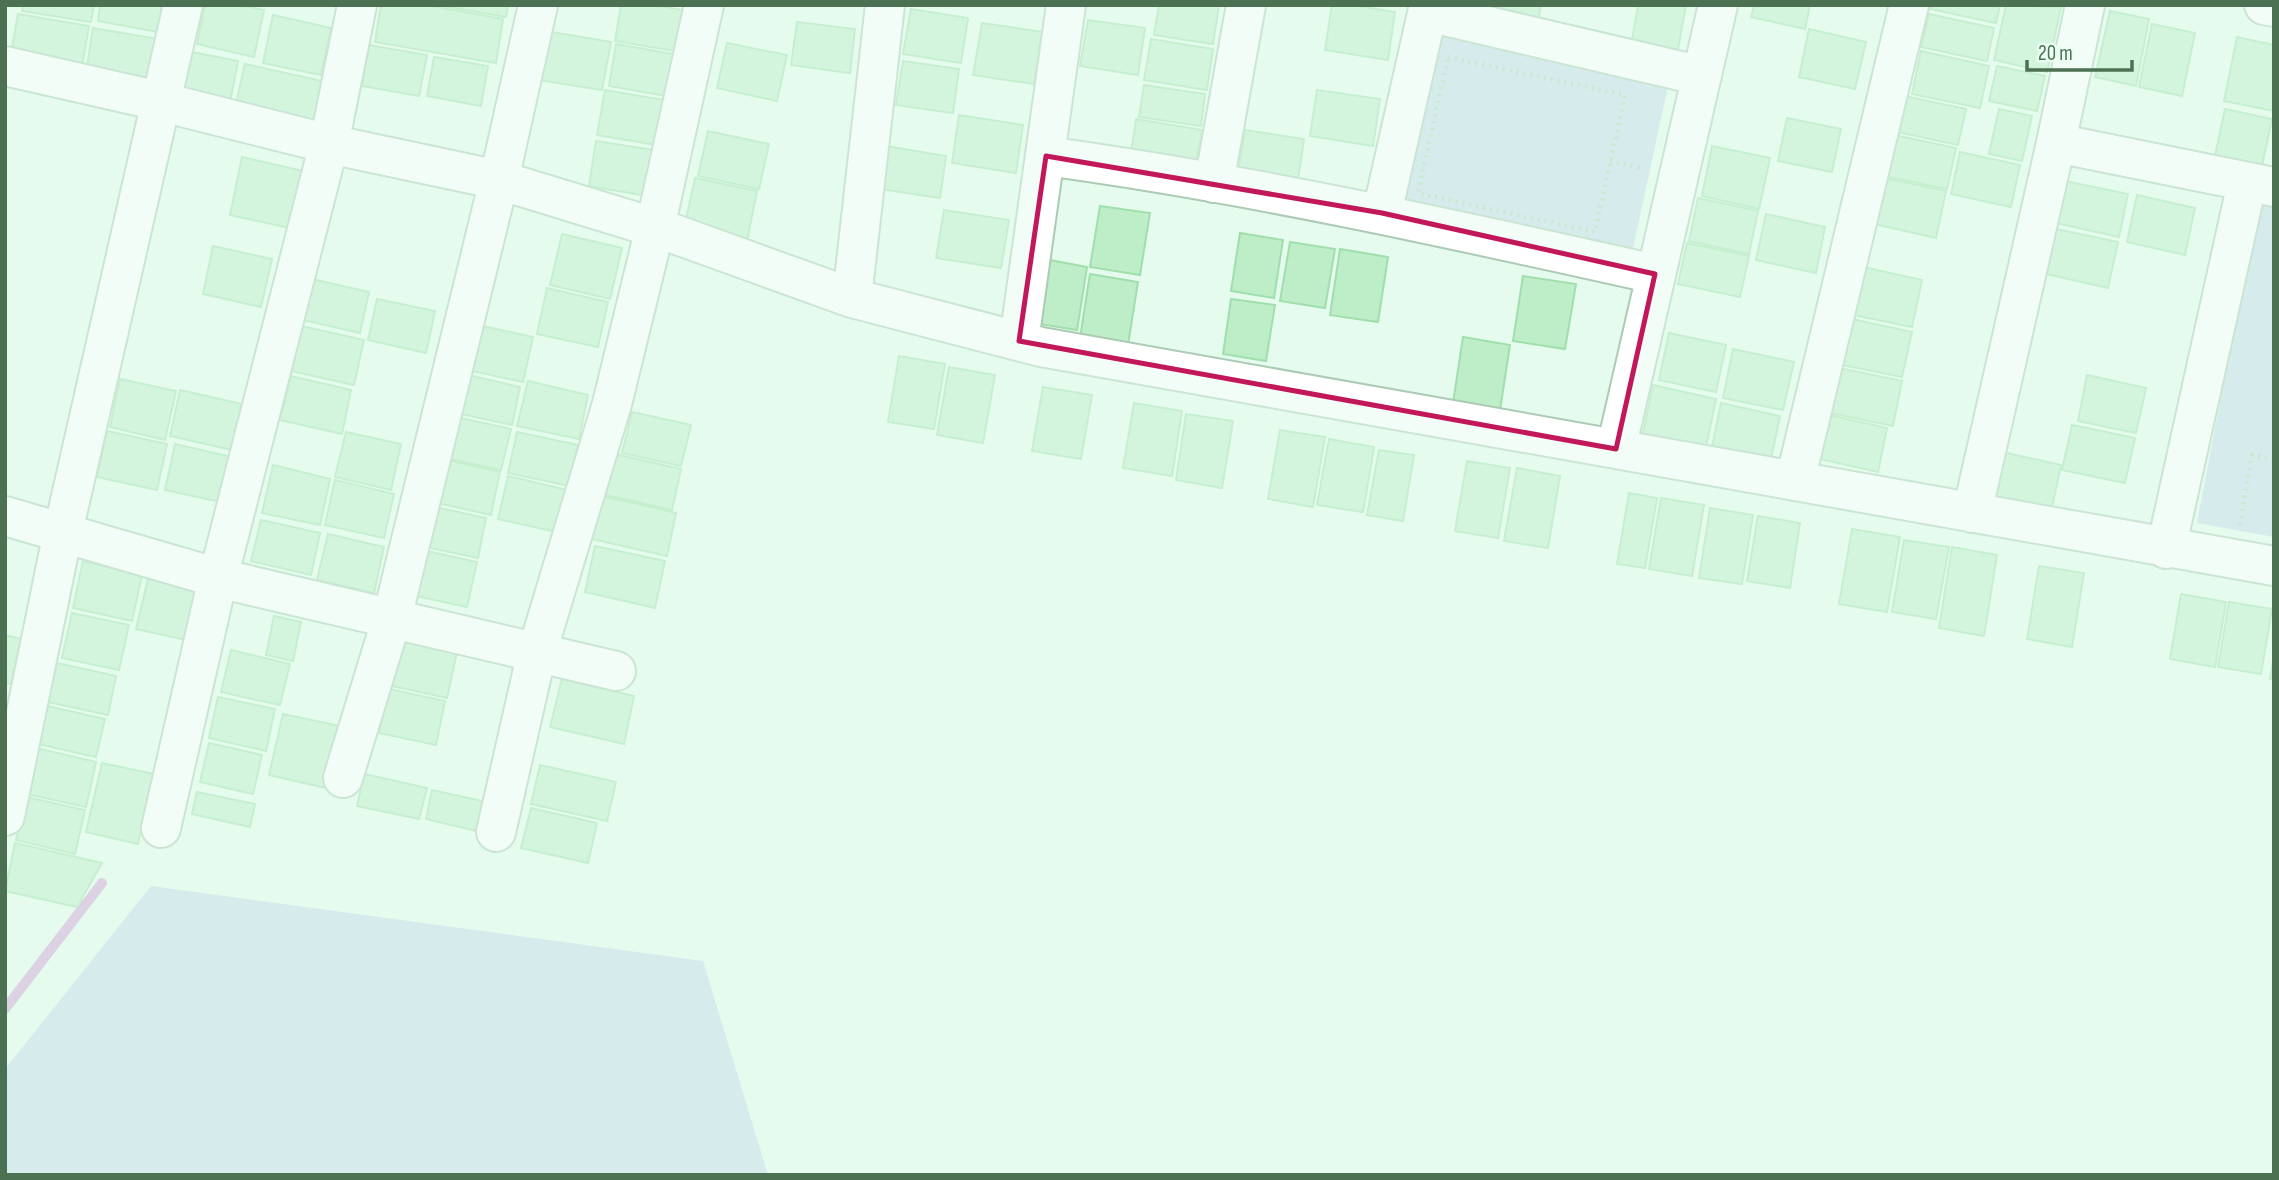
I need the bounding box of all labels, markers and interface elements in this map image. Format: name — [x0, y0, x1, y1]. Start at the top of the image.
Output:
scale bar — [2027, 28, 2132, 72]
text: 20 m — [2038, 41, 2073, 66]

